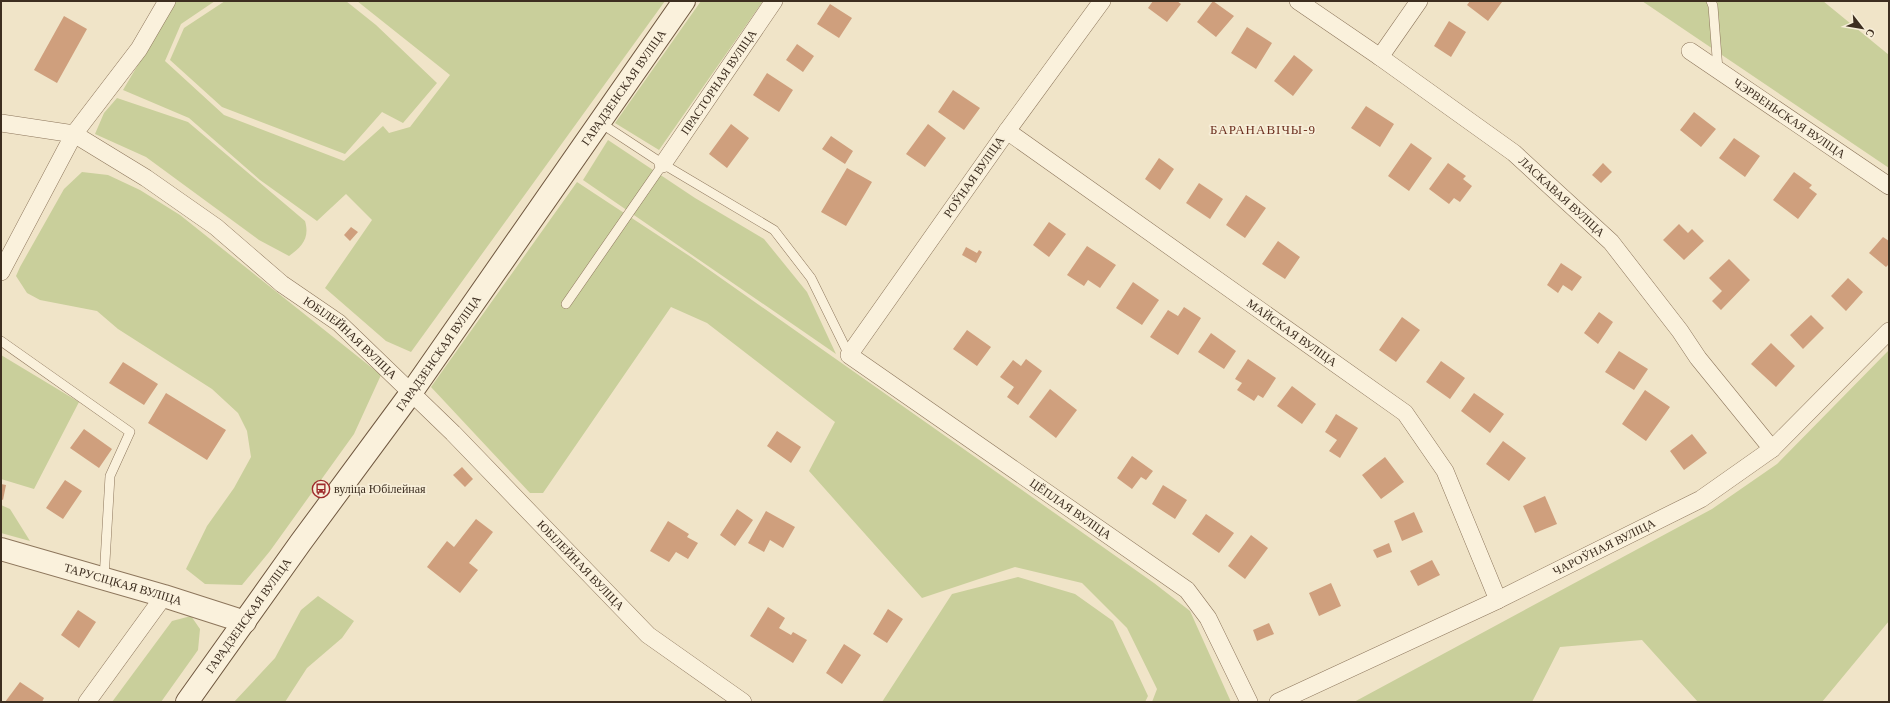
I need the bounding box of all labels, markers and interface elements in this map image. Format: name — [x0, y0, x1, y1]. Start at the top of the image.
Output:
north arrow — [1842, 8, 1882, 48]
street label: ГАРАДЗЕНСКАЯ ВУЛІЦА — [579, 27, 669, 148]
street label: ПРАСТОРНАЯ ВУЛІЦА — [678, 27, 760, 138]
text: С — [1863, 27, 1878, 40]
street label: ЧЭРВЕНЬСКАЯ ВУЛІЦА — [1731, 75, 1848, 162]
district label: БАРАНАВІЧЫ-9 — [1210, 122, 1316, 137]
street label: РОЎНАЯ ВУЛІЦА — [941, 133, 1007, 220]
street label: ЛАСКАВАЯ ВУЛІЦА — [1516, 154, 1608, 240]
street label: ГАРАДЗЕНСКАЯ ВУЛІЦА — [393, 292, 484, 414]
street label: ЮБІЛЕЙНАЯ ВУЛІЦА — [301, 294, 400, 382]
street label: МАЙСКАЯ ВУЛІЦА — [1244, 296, 1340, 370]
street label: ЦЁПЛАЯ ВУЛІЦА — [1027, 476, 1114, 542]
bus stop icon: вуліца Юбілейная — [311, 479, 331, 499]
place label: вуліца Юбілейная — [334, 482, 426, 496]
street label: ЧАРОЎНАЯ ВУЛІЦА — [1551, 516, 1658, 579]
street label: ЮБІЛЕЙНАЯ ВУЛІЦА — [534, 517, 627, 613]
street label: ГАРАДЗЕНСКАЯ ВУЛІЦА — [203, 555, 294, 676]
street label: ТАРУСІЦКАЯ ВУЛІЦА — [62, 561, 184, 608]

